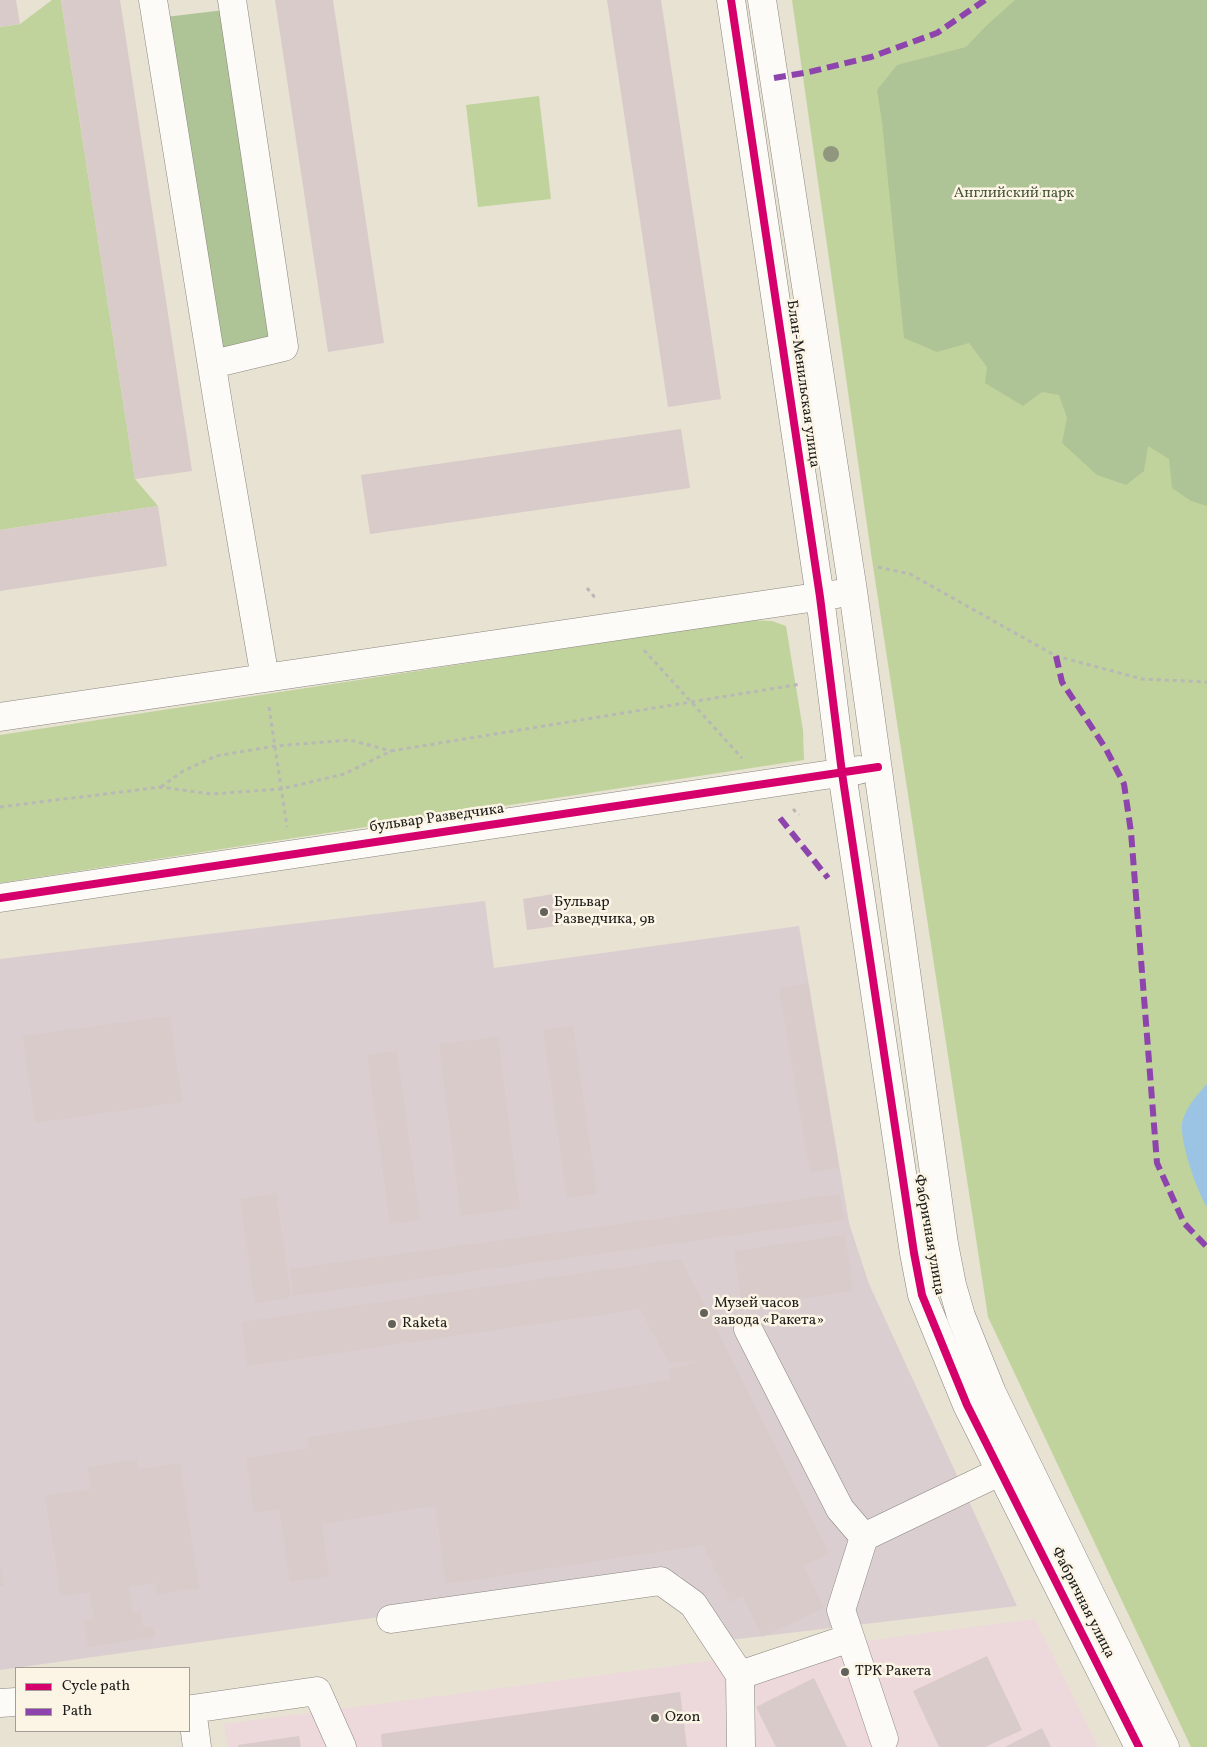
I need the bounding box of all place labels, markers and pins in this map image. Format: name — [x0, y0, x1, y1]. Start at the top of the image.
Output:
place label: Бульвар Разведчика, 9в — [554, 894, 655, 929]
marker: Бульвар Разведчика, 9в — [538, 906, 550, 918]
place label: Музей часов завода «Ракета» — [714, 1295, 824, 1330]
marker: Музей часов завода «Ракета» — [698, 1307, 710, 1319]
place label: Raketa — [402, 1315, 448, 1333]
marker: Raketa — [386, 1318, 398, 1330]
place label: ТРК Ракета — [855, 1663, 931, 1681]
marker: ТРК Ракета — [839, 1666, 851, 1678]
place label: Ozon — [665, 1709, 700, 1727]
marker: Ozon — [649, 1712, 661, 1724]

